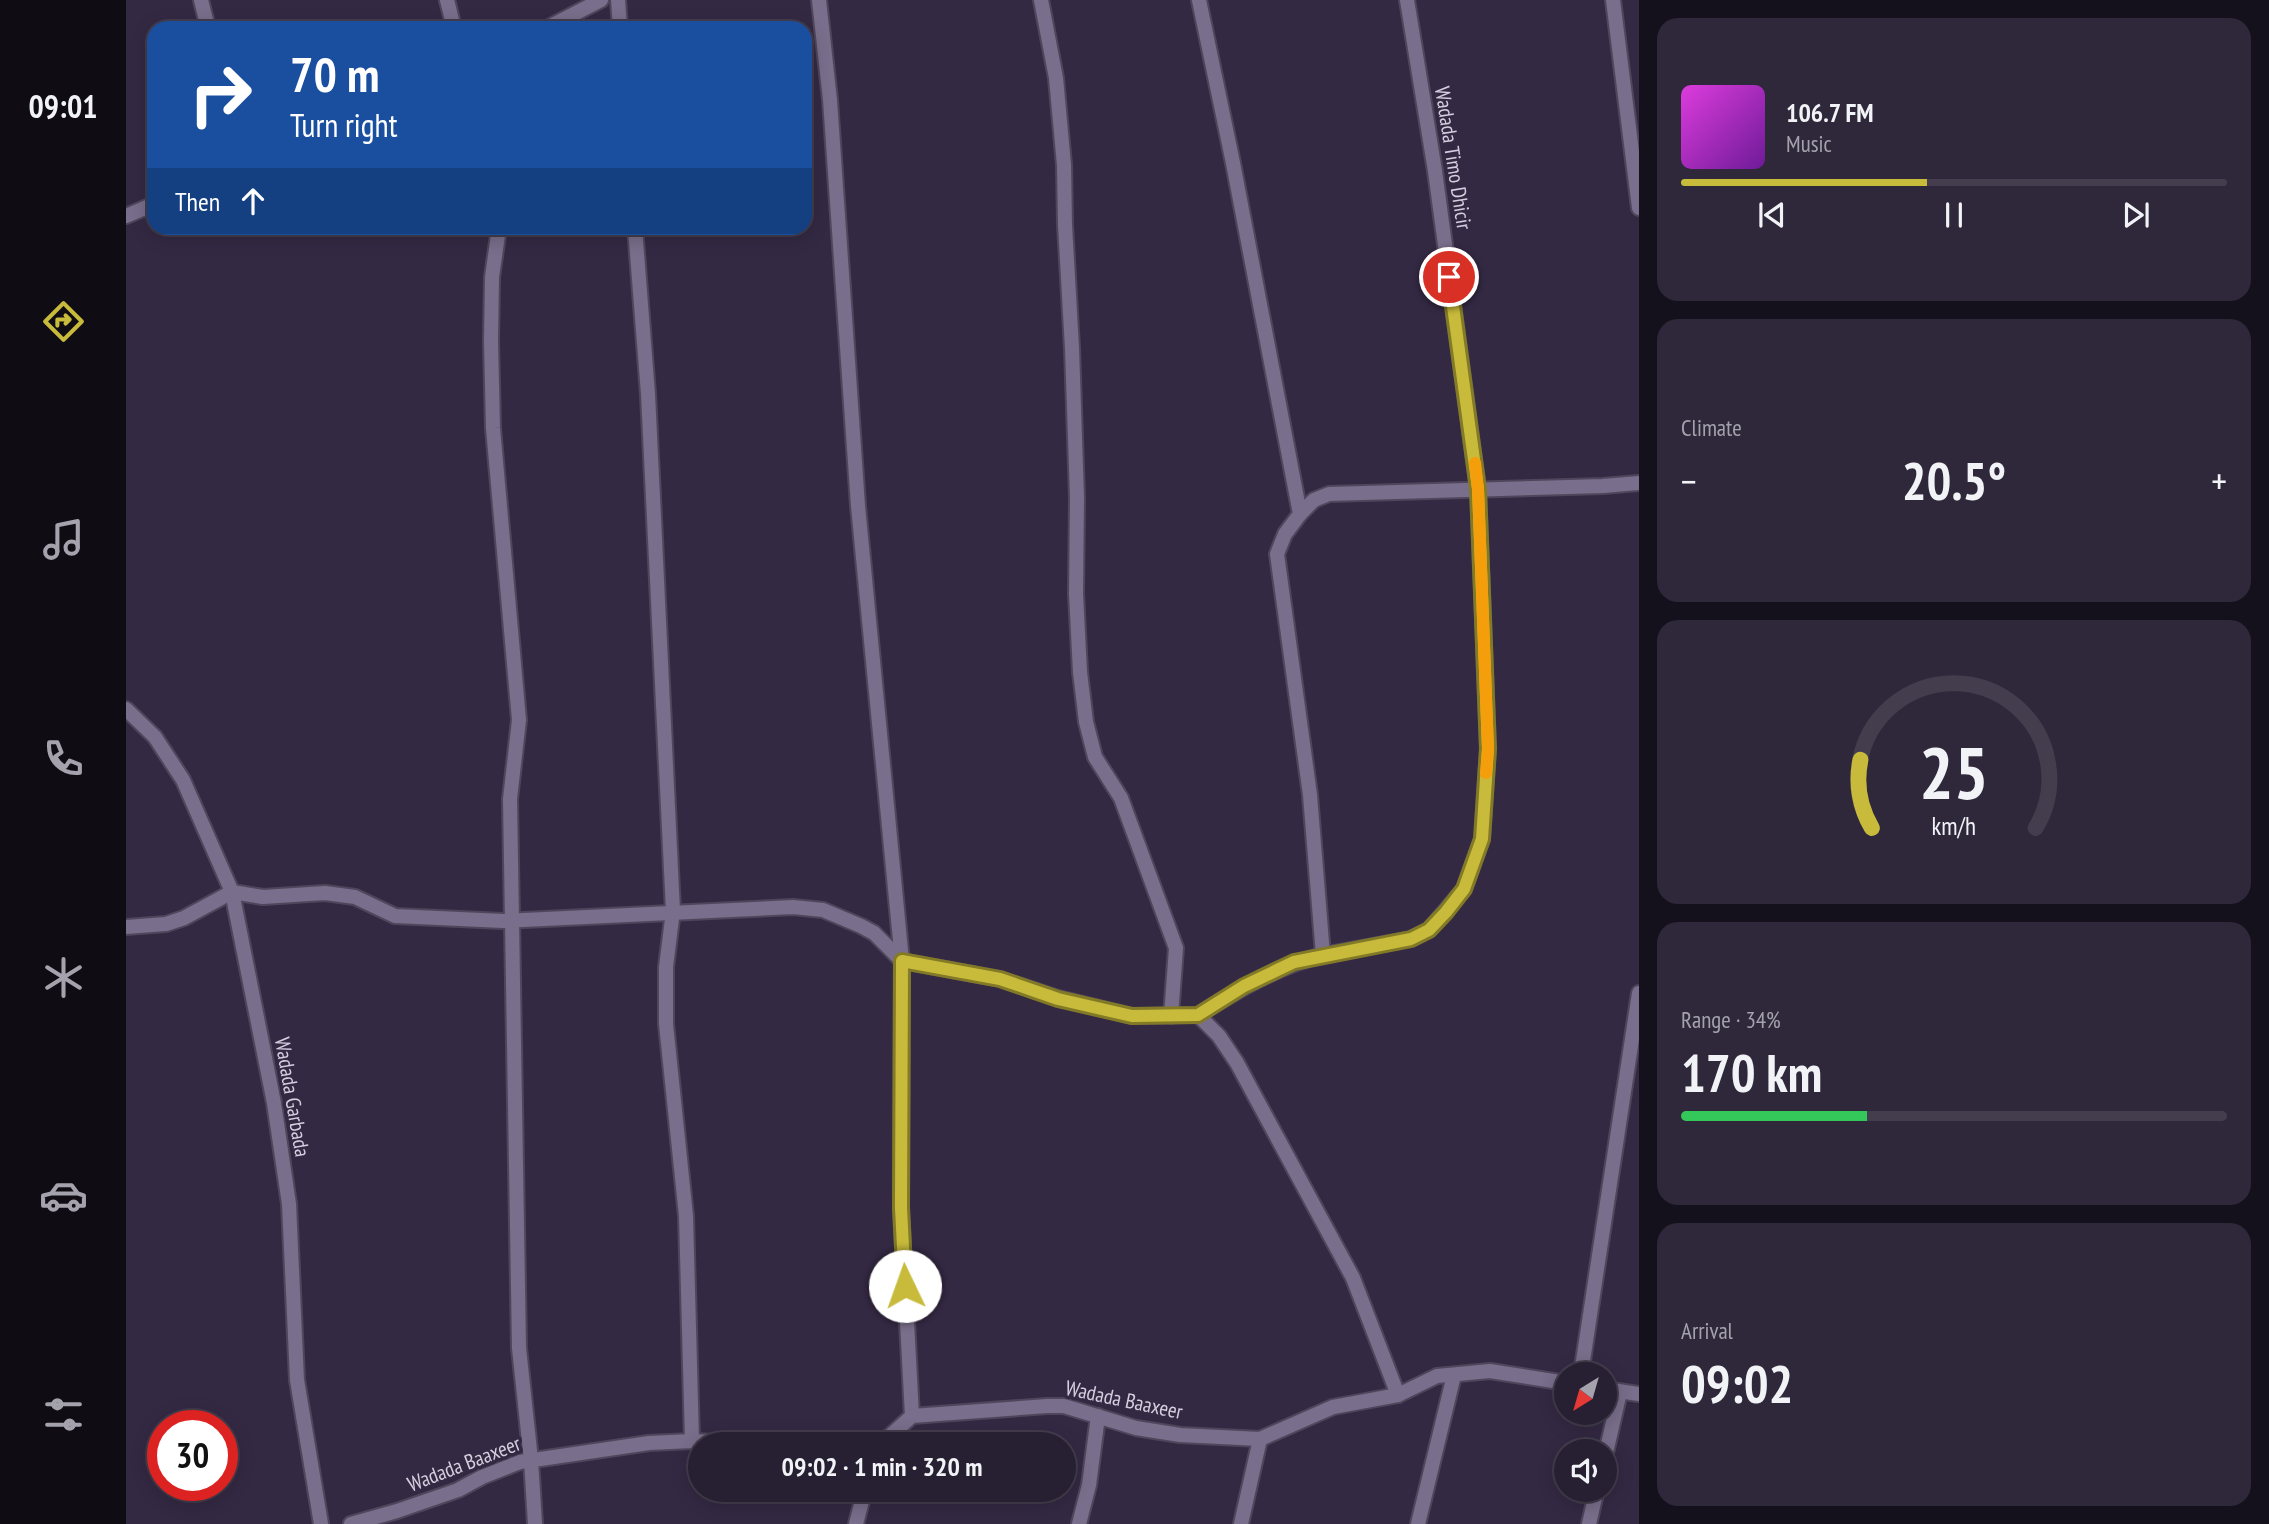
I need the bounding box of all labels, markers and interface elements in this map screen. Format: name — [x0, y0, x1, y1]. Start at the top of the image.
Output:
text: 70 m — [290, 42, 379, 106]
icon: right — [175, 49, 266, 140]
street label: Wadada Timo Dhicir — [1429, 84, 1478, 232]
text: 09:01 — [28, 85, 98, 127]
text: 106.7 FM — [1786, 96, 1874, 129]
text: Turn right — [290, 104, 398, 146]
text: Music — [1786, 129, 1832, 158]
icon: ahead — [234, 182, 272, 220]
text: Then — [175, 185, 220, 218]
icon: previous — [1753, 196, 1791, 234]
icon: pause — [1935, 196, 1973, 234]
icon: next — [2117, 196, 2155, 234]
pin — [1419, 247, 1479, 307]
icon: arrive — [1430, 258, 1468, 296]
icon: directions — [39, 297, 88, 346]
text: Climate — [1681, 413, 1742, 442]
text: 20.5° — [1902, 447, 2006, 514]
text: − — [1681, 456, 1697, 505]
text: + — [2211, 456, 2227, 505]
icon: music — [39, 515, 88, 564]
text: 25 — [1919, 724, 1989, 818]
icon: phone — [39, 734, 88, 783]
text: km/h — [1932, 810, 1976, 842]
icon: climate — [39, 953, 88, 1002]
text: Range · 34% — [1681, 1005, 1781, 1034]
street label: Wadada Garbada — [269, 1035, 316, 1159]
text: 170 km — [1681, 1039, 1822, 1106]
icon: car — [39, 1171, 88, 1220]
position arrow — [868, 1249, 942, 1323]
text: Arrival — [1681, 1316, 1733, 1345]
text: 09:02 — [1681, 1350, 1793, 1417]
north arrow — [1554, 1362, 1617, 1424]
map controls — [1554, 1362, 1617, 1502]
street label: Wadada Baaxeer — [1063, 1374, 1185, 1425]
icon: filters — [39, 1390, 88, 1439]
speed limit sign: 30 — [147, 1410, 238, 1501]
street label: Wadada Baaxeer — [403, 1430, 524, 1497]
button: sound — [1554, 1439, 1617, 1502]
text: 09:02 · 1 min · 320 m — [782, 1450, 982, 1483]

